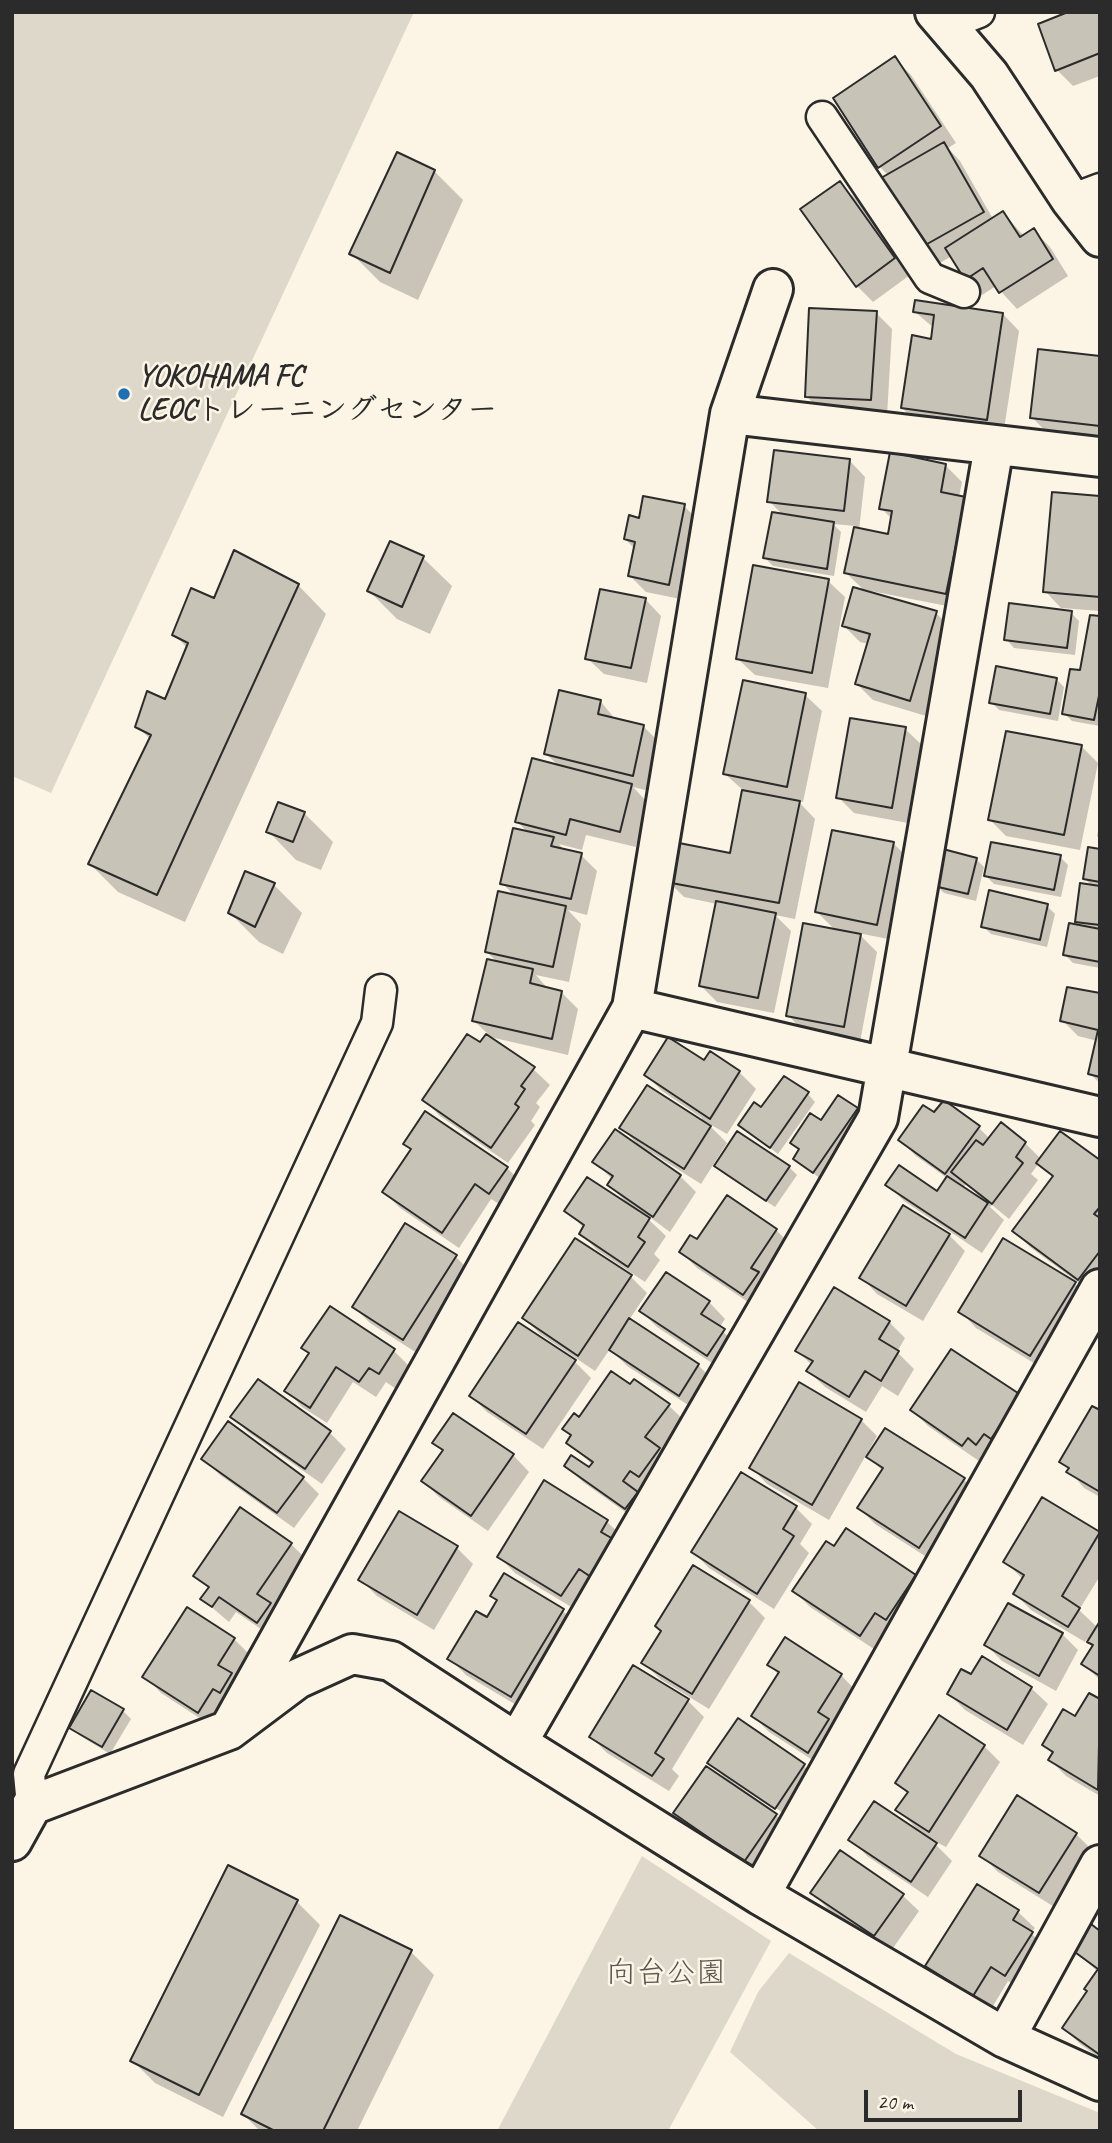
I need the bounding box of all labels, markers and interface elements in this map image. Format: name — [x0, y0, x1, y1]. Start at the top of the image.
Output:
place label: YOKOHAMA FC LEOCトレーニングセンター — [138, 359, 497, 430]
marker: YOKOHAMA FC LEOCトレーニングセンター — [116, 386, 132, 402]
park label: 向台公園 — [606, 1956, 726, 1992]
scale bar — [867, 2076, 1024, 2120]
text: 20 m — [877, 2089, 913, 2115]

